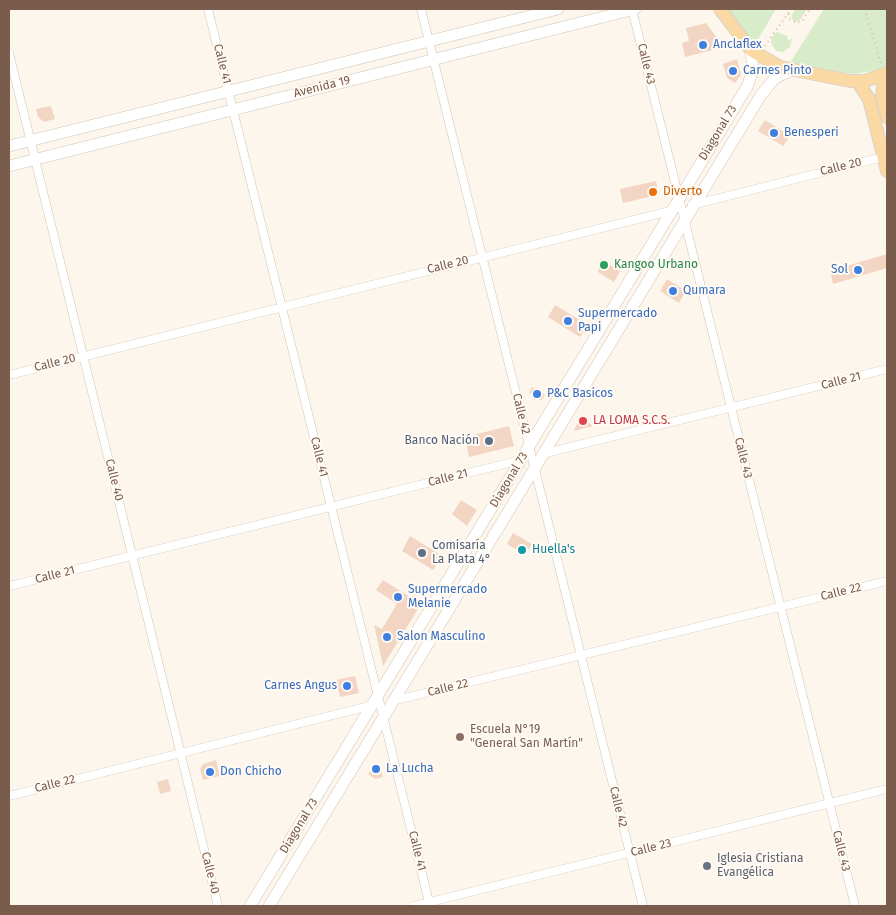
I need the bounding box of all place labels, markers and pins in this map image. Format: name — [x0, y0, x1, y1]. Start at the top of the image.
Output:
place label: Anclaflex — [713, 38, 762, 52]
marker: Anclaflex — [697, 39, 709, 51]
place label: Carnes Pinto — [743, 64, 812, 78]
marker: Carnes Pinto — [727, 65, 739, 77]
place label: Benesperi — [784, 126, 839, 140]
marker: Benesperi — [768, 127, 780, 139]
place label: Diverto — [663, 185, 702, 199]
marker: Diverto — [647, 186, 659, 198]
place label: Kangoo Urbano — [614, 258, 698, 272]
marker: Kangoo Urbano — [598, 259, 610, 271]
place label: Sol — [831, 263, 848, 277]
marker: Sol — [852, 264, 864, 276]
place label: Qumara — [683, 284, 726, 298]
marker: Qumara — [667, 285, 679, 297]
place label: Supermercado Papi — [578, 307, 657, 335]
marker: Supermercado Papi — [562, 315, 574, 327]
place label: P&C Basicos — [547, 387, 613, 401]
marker: P&C Basicos — [531, 388, 543, 400]
place label: LA LOMA S.C.S. — [593, 414, 670, 428]
marker: LA LOMA S.C.S. — [577, 415, 589, 427]
place label: Banco Nación — [405, 434, 479, 448]
marker: Banco Nación — [483, 435, 495, 447]
place label: Comisaría La Plata 4° — [432, 539, 491, 567]
place label: Huella's — [532, 543, 575, 557]
marker: Huella's — [516, 544, 528, 556]
marker: Comisaría La Plata 4° — [416, 547, 428, 559]
place label: Supermercado Melanie — [408, 583, 487, 611]
marker: Supermercado Melanie — [392, 591, 404, 603]
place label: Salon Masculino — [397, 630, 486, 644]
marker: Salon Masculino — [381, 631, 393, 643]
place label: Carnes Angus — [264, 679, 337, 693]
marker: Carnes Angus — [341, 680, 353, 692]
place label: Escuela N°19 "General San Martín" — [470, 723, 583, 751]
marker: Escuela N°19 "General San Martín" — [454, 731, 466, 743]
place label: La Lucha — [386, 762, 434, 776]
marker: La Lucha — [370, 763, 382, 775]
place label: Don Chicho — [220, 765, 282, 779]
marker: Don Chicho — [204, 766, 216, 778]
place label: Iglesia Cristiana Evangélica — [717, 852, 803, 880]
marker: Iglesia Cristiana Evangélica — [701, 860, 713, 872]

